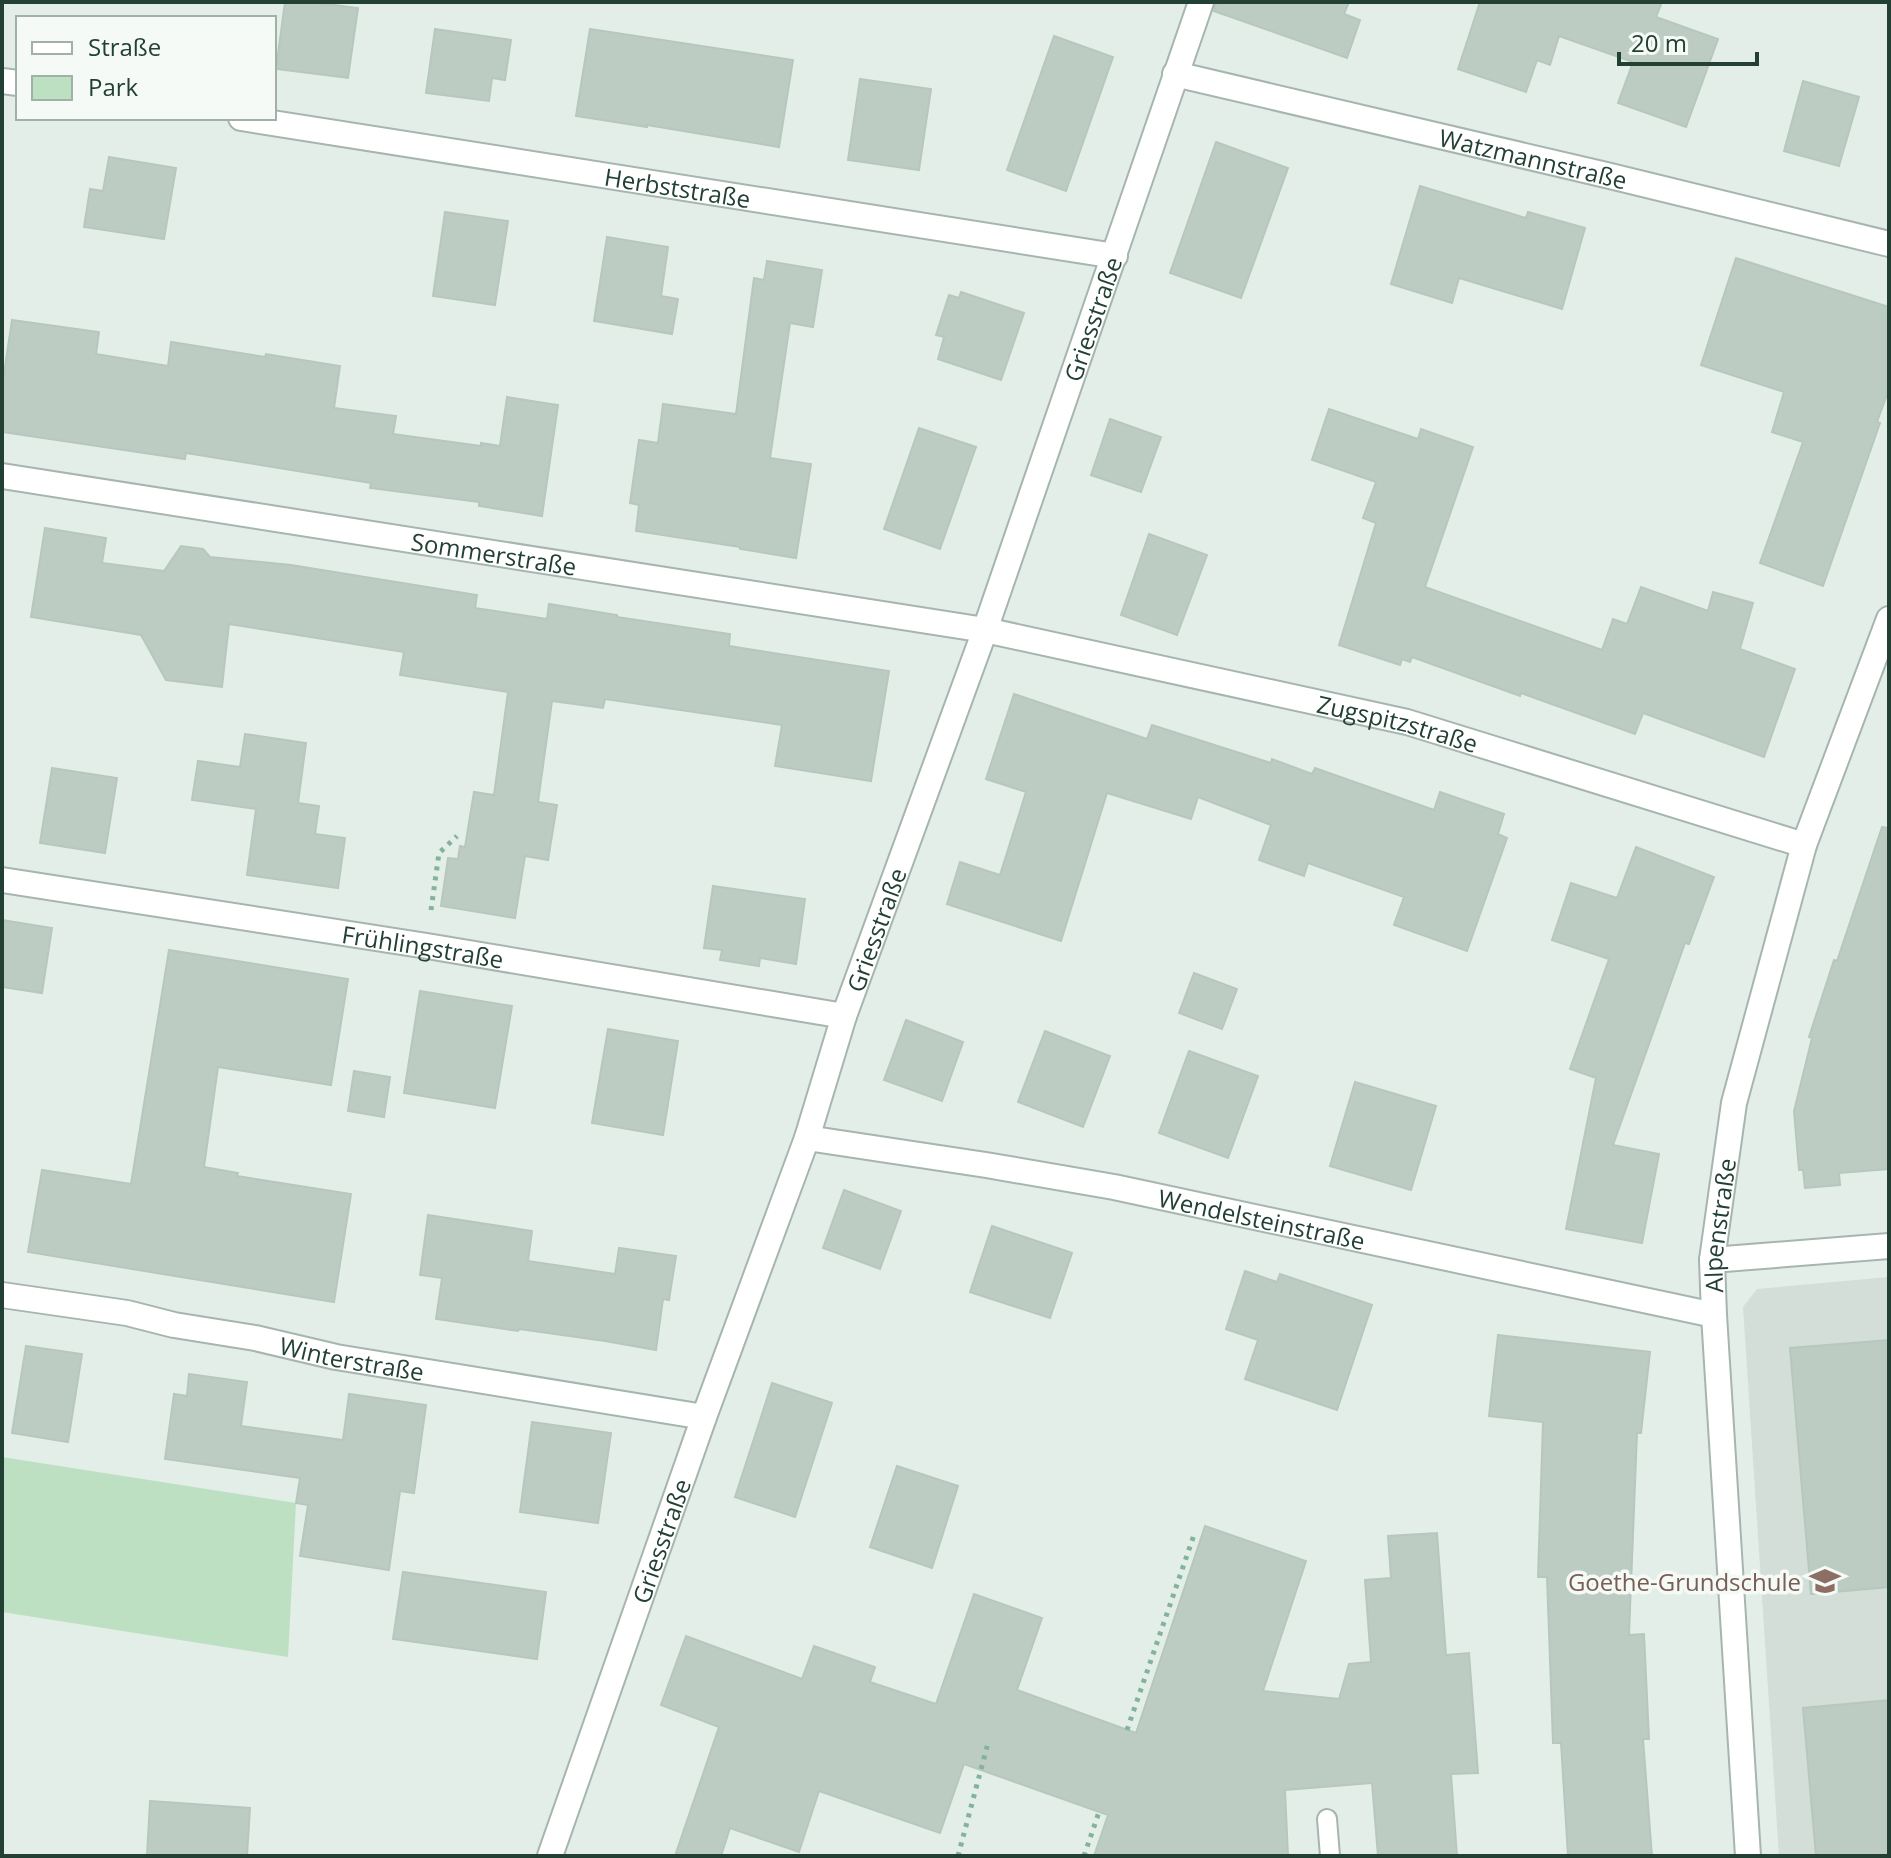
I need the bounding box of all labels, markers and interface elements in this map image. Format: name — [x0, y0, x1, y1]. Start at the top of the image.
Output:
legend — [16, 16, 276, 120]
scale bar — [1619, 16, 1757, 66]
text: 20 m — [1631, 26, 1687, 59]
text: Straße — [88, 30, 161, 63]
text: Park — [88, 70, 139, 103]
street label: Watzmannstraße — [1436, 120, 1631, 196]
street label: Herbststraße — [602, 159, 753, 215]
street label: Griesstraße — [1055, 252, 1129, 386]
street label: Sommerstraße — [409, 524, 579, 582]
street label: Zugspitzstraße — [1314, 686, 1482, 760]
street label: Griesstraße — [838, 863, 913, 996]
street label: Frühlingstraße — [340, 917, 506, 975]
street label: Alpenstraße — [1695, 1156, 1743, 1294]
street label: Wendelsteinstraße — [1155, 1180, 1368, 1257]
street label: Winterstraße — [277, 1328, 427, 1388]
street label: Griesstraße — [624, 1474, 698, 1608]
school or university icon: Goethe-Grundschule — [1808, 1564, 1842, 1598]
place label: Goethe-Grundschule — [1568, 1565, 1801, 1598]

